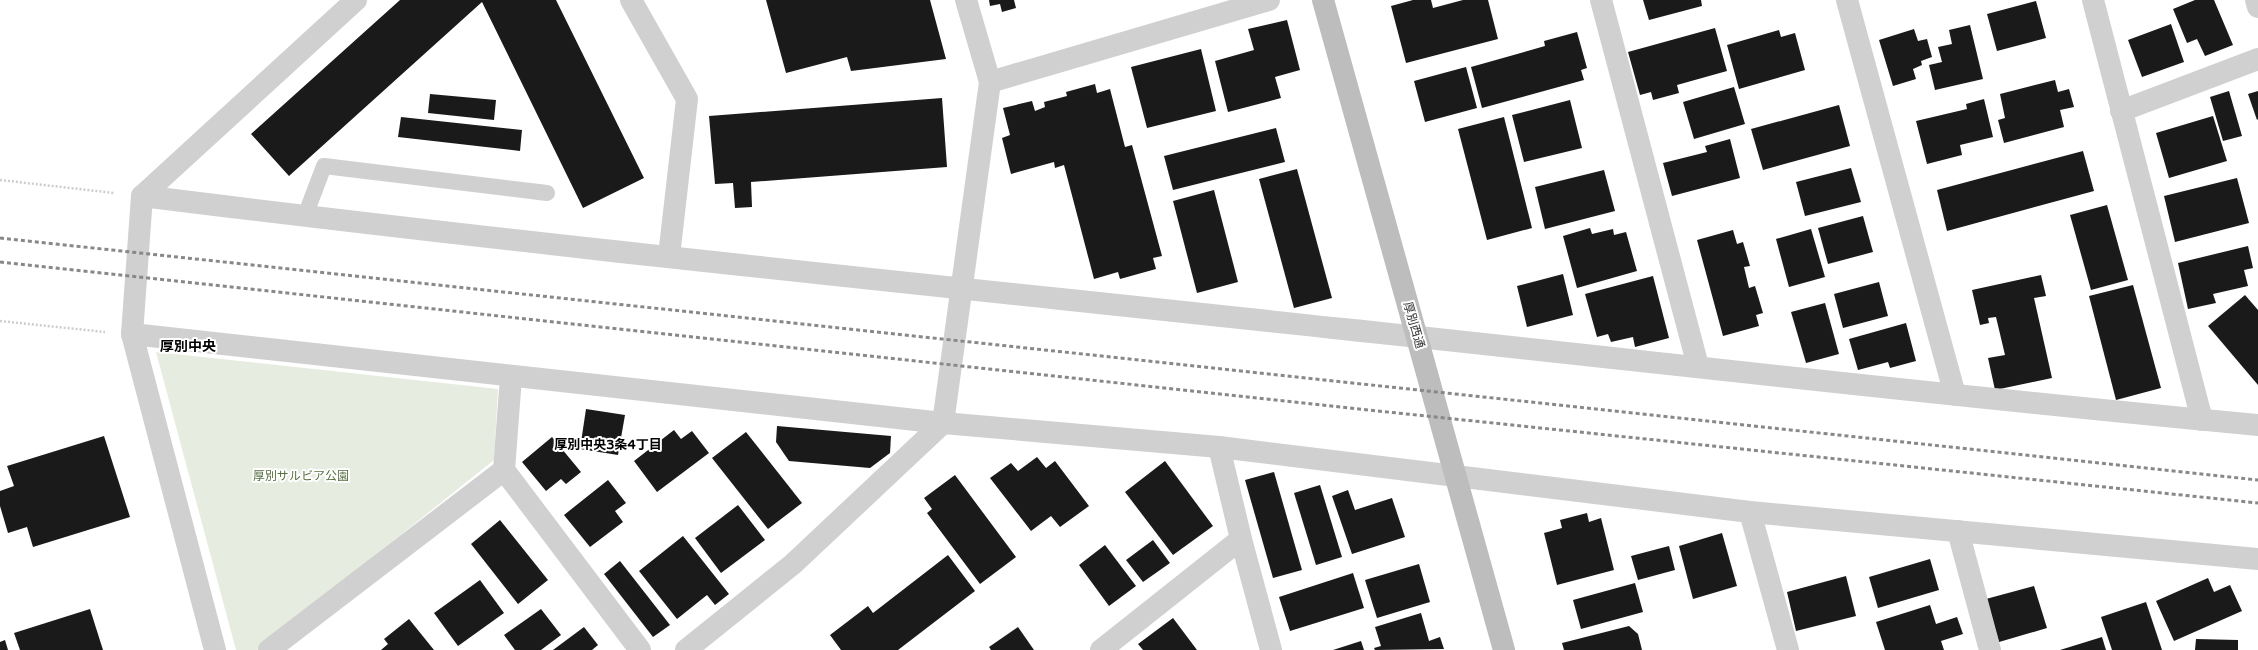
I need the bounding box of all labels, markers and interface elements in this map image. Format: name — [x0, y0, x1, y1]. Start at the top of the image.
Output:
street label: 厚別西通 — [1401, 300, 1427, 350]
district label: 厚別中央 — [160, 338, 216, 355]
district label: 厚別中央3条4丁目 — [554, 437, 662, 453]
park label: 厚別サルビア公園 — [253, 469, 349, 483]

